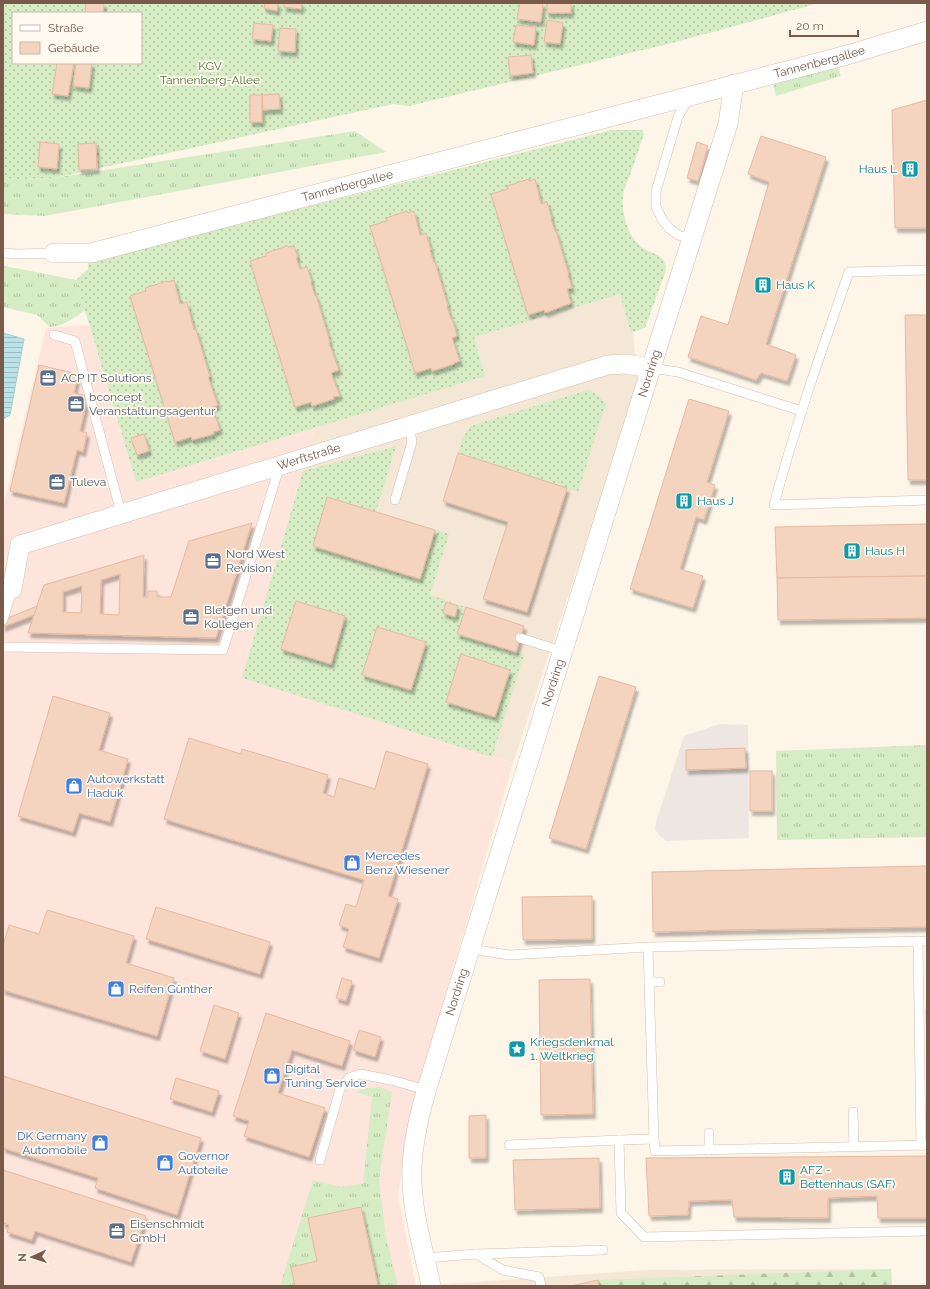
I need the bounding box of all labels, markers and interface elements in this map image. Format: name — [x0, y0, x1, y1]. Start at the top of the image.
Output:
legend — [12, 12, 142, 64]
scale bar — [790, 12, 858, 38]
text: 20 m — [796, 19, 824, 33]
text: Straße — [48, 21, 84, 35]
text: Gebäude — [48, 41, 99, 55]
street label: Tannenbergallee — [772, 43, 867, 81]
park label: KGV Tannenberg-Allee — [160, 59, 260, 87]
building icon: Haus L — [900, 159, 920, 179]
place label: Haus L — [859, 162, 897, 176]
street label: Tannenbergallee — [300, 167, 394, 205]
building icon: Haus K — [753, 275, 773, 295]
place label: Haus K — [776, 278, 815, 292]
street label: Nordring — [635, 348, 663, 399]
office icon: ACP IT Solutions — [38, 368, 58, 388]
place label: ACP IT Solutions — [61, 371, 152, 385]
place label: bconcept Veranstaltungsagentur — [89, 390, 216, 418]
office icon: bconcept Veranstaltungsagentur — [66, 394, 86, 414]
street label: Werftstraße — [276, 440, 342, 473]
office icon: Tuleva — [47, 472, 67, 492]
place label: Tuleva — [70, 475, 106, 489]
building icon: Haus J — [674, 491, 694, 511]
place label: Haus J — [697, 494, 734, 508]
building icon: Haus H — [842, 541, 862, 561]
place label: Haus H — [865, 544, 905, 558]
place label: Nord West Revision — [226, 547, 285, 575]
office icon: Nord West Revision — [203, 551, 223, 571]
place label: Bletgen und Kollegen — [204, 603, 272, 631]
office icon: Bletgen und Kollegen — [181, 607, 201, 627]
street label: Nordring — [539, 657, 567, 708]
place label: Autowerkstatt Haduk — [87, 772, 164, 800]
shop icon: Autowerkstatt Haduk — [64, 776, 84, 796]
place label: Mercedes Benz Wiesener — [365, 849, 450, 877]
shop icon: Mercedes Benz Wiesener — [342, 853, 362, 873]
street label: Nordring — [443, 967, 471, 1017]
shop icon: Reifen Günther — [106, 979, 126, 999]
place label: Reifen Günther — [129, 982, 213, 996]
place label: Kriegsdenkmal 1. Weltkrieg — [530, 1035, 614, 1063]
place icon: Kriegsdenkmal 1. Weltkrieg — [507, 1039, 527, 1059]
place label: Digital Tuning Service — [285, 1062, 367, 1090]
shop icon: Digital Tuning Service — [262, 1066, 282, 1086]
place label: DK Germany Automobile — [17, 1129, 87, 1157]
shop icon: DK Germany Automobile — [90, 1133, 110, 1153]
place label: Governor Autoteile — [178, 1149, 230, 1177]
shop icon: Governor Autoteile — [155, 1153, 175, 1173]
place label: AFZ - Bettenhaus (SAF) — [800, 1163, 895, 1191]
building icon: AFZ - Bettenhaus (SAF) — [777, 1167, 797, 1187]
place label: Eisenschmidt GmbH — [130, 1217, 204, 1245]
office icon: Eisenschmidt GmbH — [107, 1221, 127, 1241]
north arrow — [12, 1237, 52, 1277]
text: N — [16, 1253, 29, 1262]

